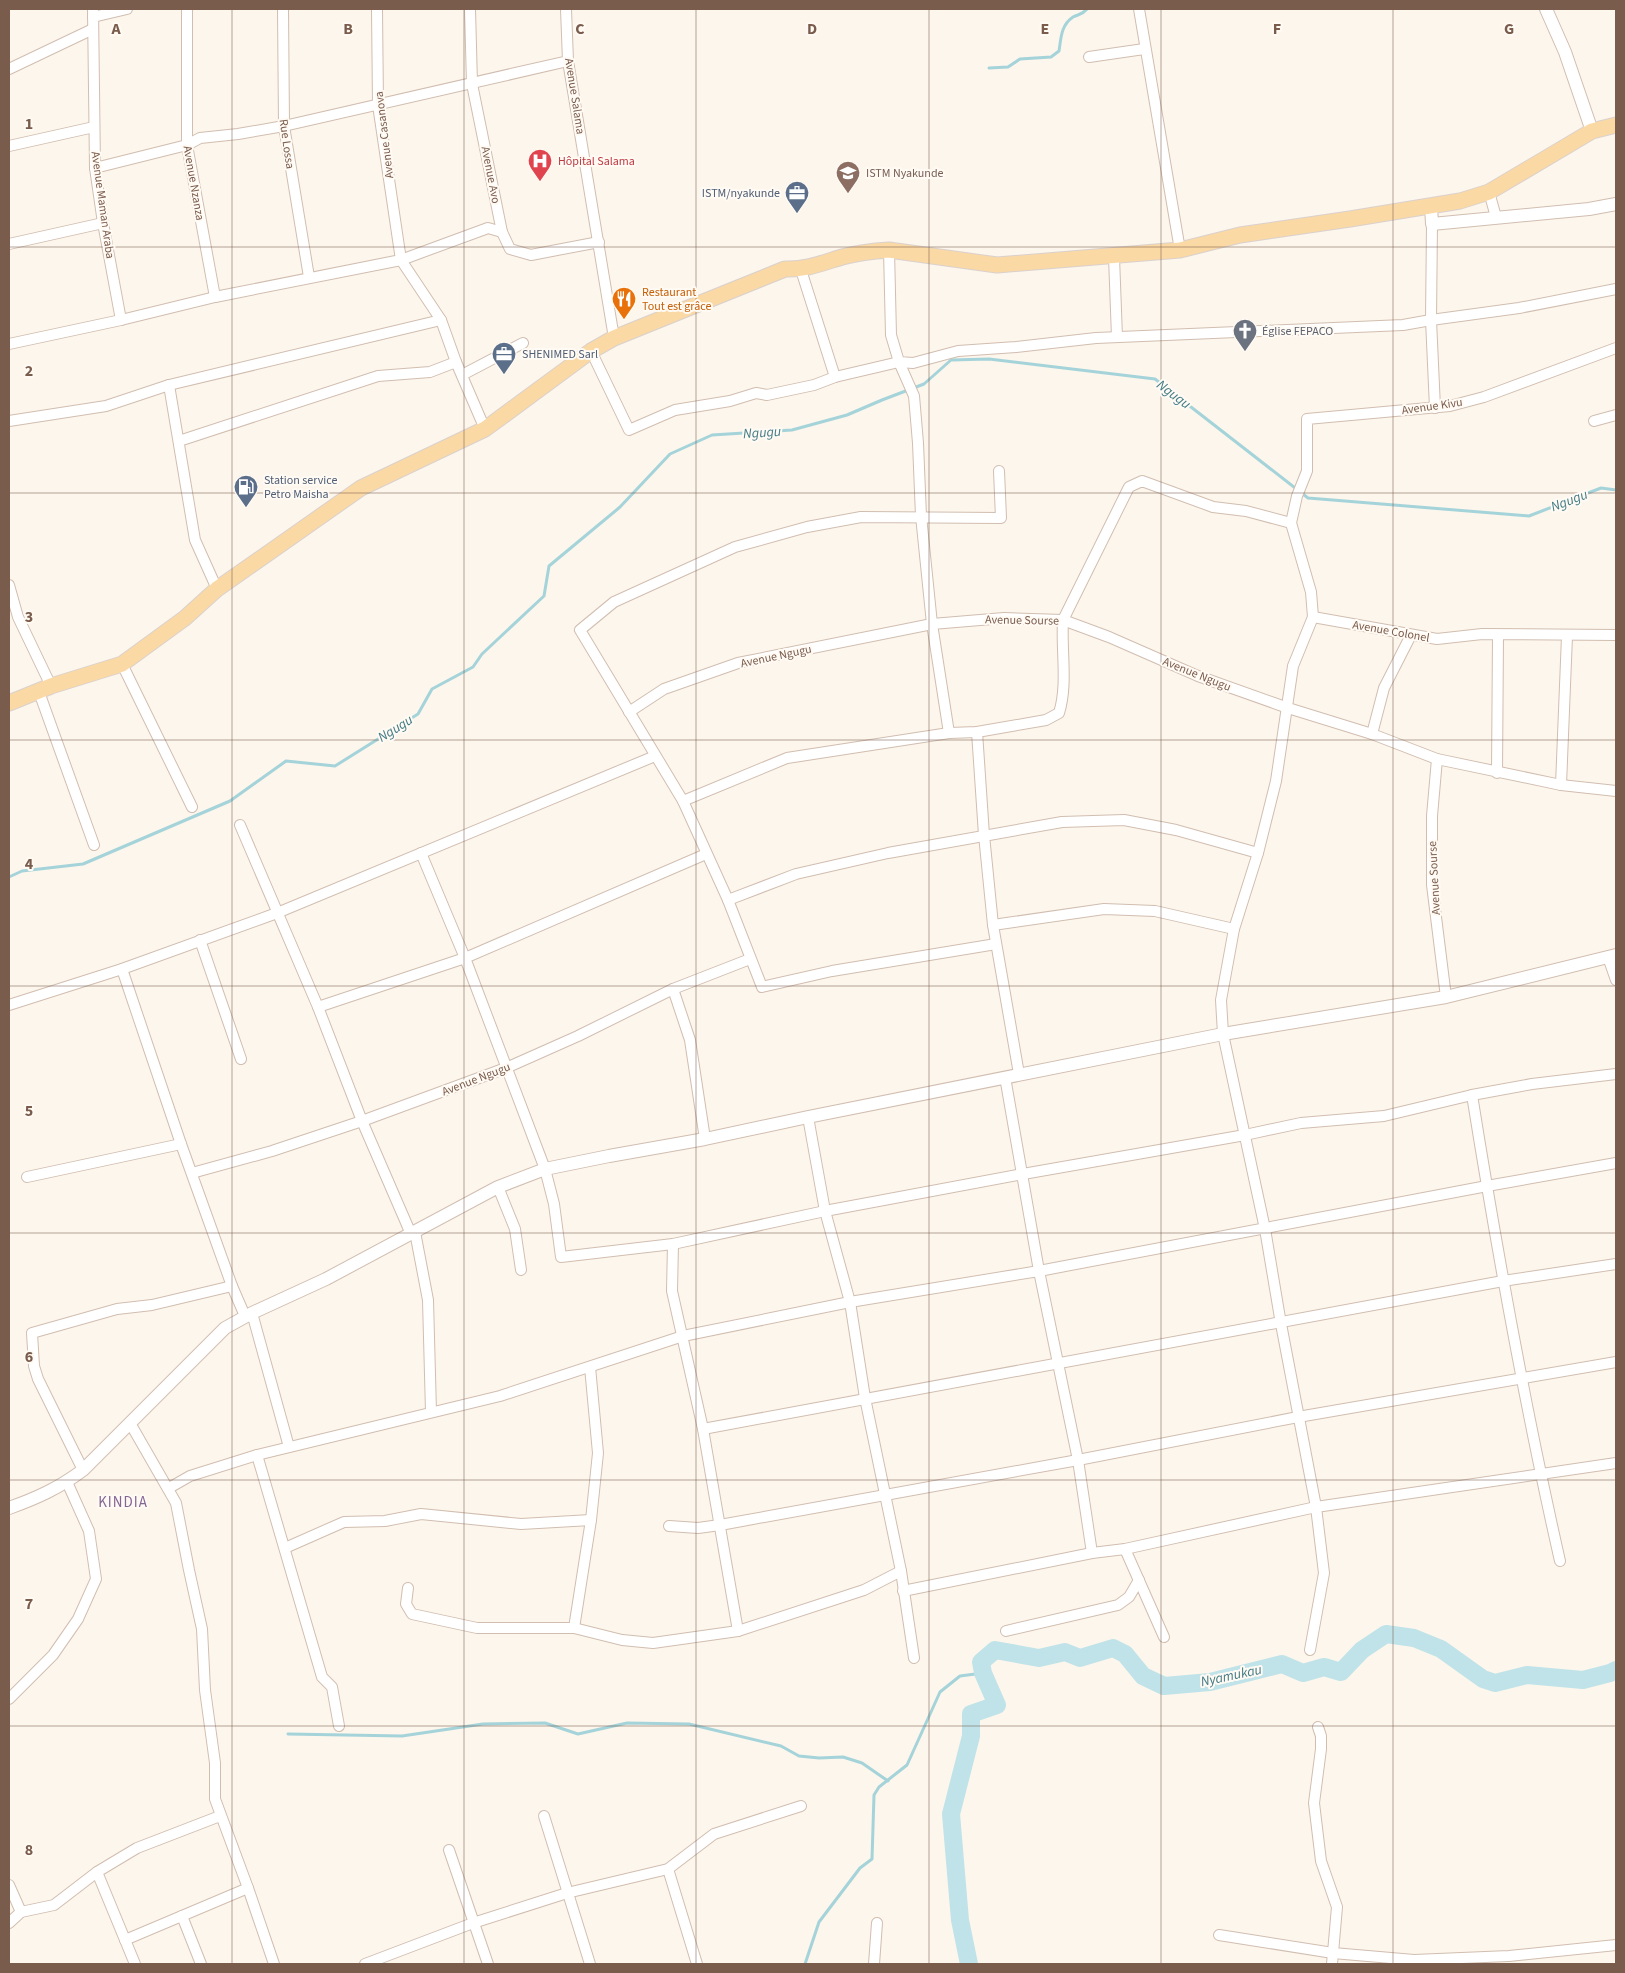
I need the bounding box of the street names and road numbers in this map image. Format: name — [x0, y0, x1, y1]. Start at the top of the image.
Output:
street label: Avenue Salama — [560, 57, 589, 135]
street label: Avenue Casanova — [371, 90, 398, 180]
street label: Rue Lossa — [275, 118, 298, 170]
street label: Avenue Nzanza — [179, 144, 208, 222]
street label: Avenue Avo — [477, 145, 504, 205]
street label: Avenue Maman Araba — [87, 150, 118, 260]
street label: Avenue Kivu — [1400, 394, 1464, 419]
street label: Avenue Sourse — [985, 611, 1059, 630]
street label: Avenue Colonel — [1351, 616, 1431, 647]
street label: Avenue Ngugu — [739, 641, 813, 672]
street label: Avenue Ngugu — [1160, 653, 1234, 696]
street label: Avenue Sourse — [1424, 841, 1445, 915]
street label: Avenue Ngugu — [439, 1059, 513, 1100]

